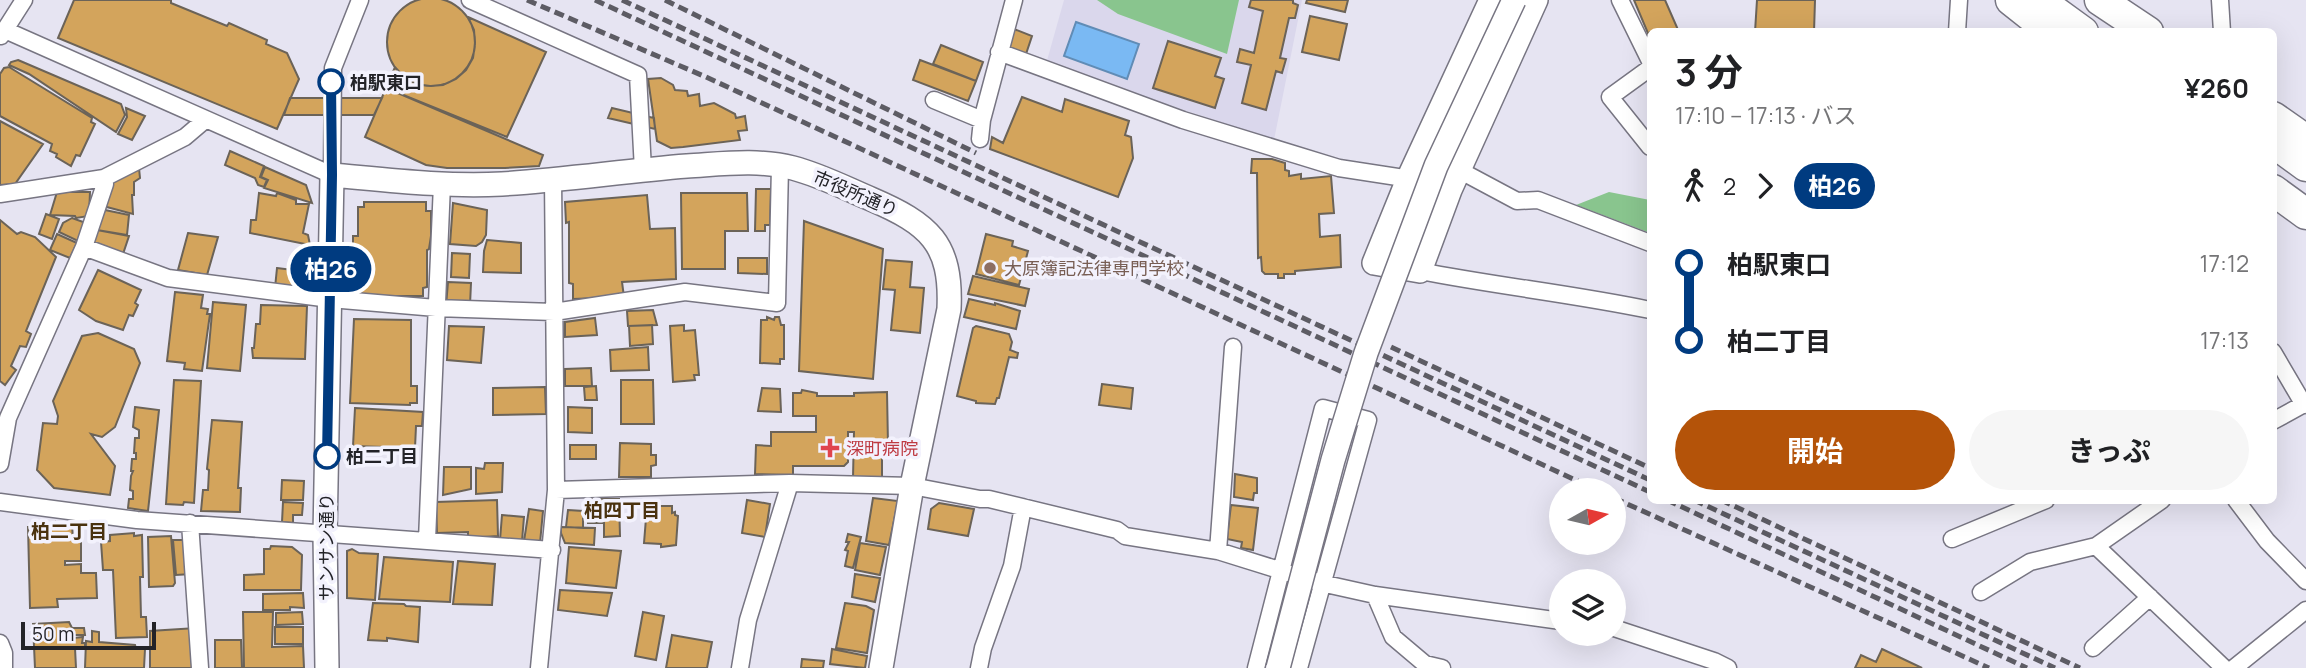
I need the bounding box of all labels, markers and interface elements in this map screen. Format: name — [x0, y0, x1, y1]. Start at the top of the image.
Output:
text: 3 分 — [1675, 45, 1743, 97]
marker: 柏駅東口 — [318, 69, 344, 95]
place label: 柏駅東口 — [350, 70, 422, 94]
text: ¥260 — [2184, 70, 2249, 106]
text: 17:10 – 17:13 · バス — [1675, 99, 1857, 131]
street label: 市役所通り — [810, 164, 902, 222]
icon: walk — [1675, 167, 1713, 205]
icon: forward — [1746, 167, 1784, 205]
text: 柏26 — [1808, 169, 1861, 202]
text: 2 — [1723, 170, 1736, 202]
line badge: 柏26 — [291, 246, 371, 292]
text: 柏駅東口 — [1727, 246, 1831, 282]
text: 17:12 — [2200, 247, 2249, 279]
text: 柏26 — [304, 252, 358, 285]
place label: 大原簿記法律専門学校 — [1004, 256, 1184, 280]
marker: 大原簿記法律専門学校 — [982, 260, 998, 276]
text: 柏二丁目 — [1727, 323, 1831, 359]
text: 17:13 — [2200, 324, 2249, 356]
button: 開始 — [1675, 410, 1955, 490]
button: きっぷ — [1969, 410, 2249, 490]
place label: 深町病院 — [846, 436, 918, 460]
marker: 深町病院 — [820, 438, 840, 458]
marker: 柏二丁目 — [314, 443, 340, 469]
place label: 柏二丁目 — [346, 444, 418, 468]
north arrow — [1549, 478, 1626, 555]
map controls — [1549, 478, 1626, 646]
street label: サンサン通り — [314, 493, 338, 601]
district label: 柏四丁目 — [584, 497, 660, 523]
district label: 柏二丁目 — [31, 518, 107, 544]
button: layers — [1549, 569, 1626, 646]
scale bar — [21, 619, 156, 651]
text: 50 m — [32, 621, 74, 647]

